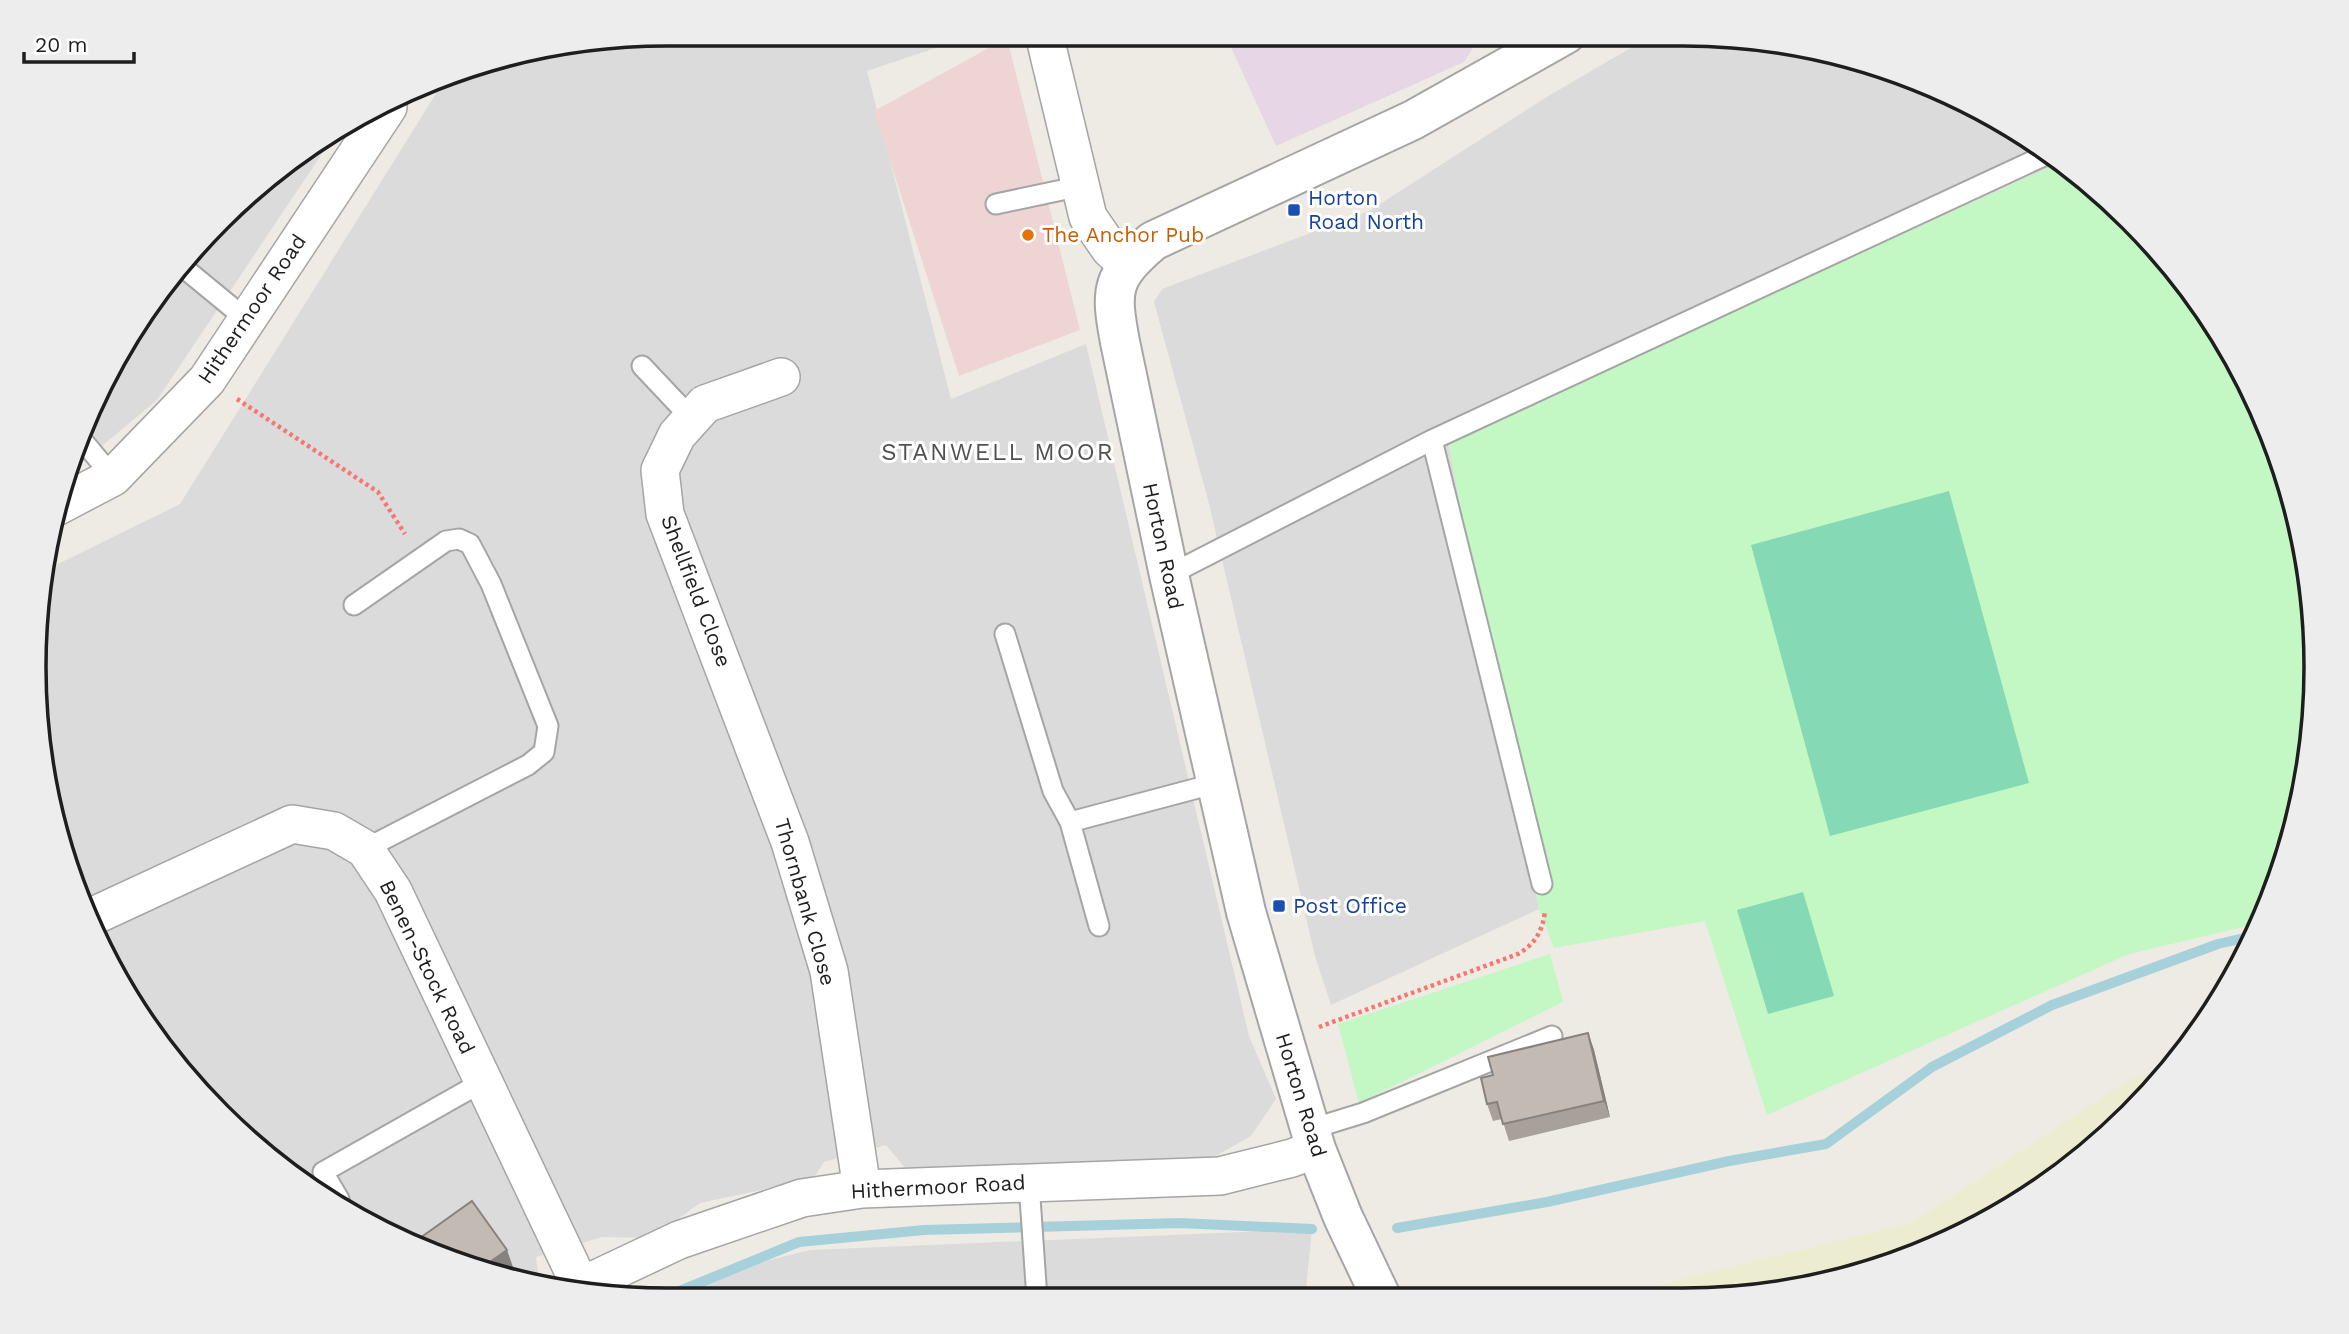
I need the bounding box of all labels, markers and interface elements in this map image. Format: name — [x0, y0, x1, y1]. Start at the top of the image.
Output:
scale bar — [24, 21, 135, 65]
text: 20 m — [35, 32, 87, 57]
place label: Horton Road North — [1308, 185, 1424, 234]
marker: Horton Road North — [1286, 202, 1302, 218]
place label: The Anchor Pub — [1042, 222, 1204, 247]
marker: The Anchor Pub — [1020, 227, 1036, 243]
street label: Hithermoor Road — [192, 229, 311, 388]
district label: STANWELL MOOR — [881, 438, 1115, 466]
street label: Horton Road — [1138, 480, 1189, 611]
street label: Shellfield Close — [656, 511, 737, 670]
street label: Thornbank Close — [770, 815, 841, 988]
street label: Benen-Stock Road — [374, 876, 480, 1058]
place label: Post Office — [1293, 893, 1407, 918]
marker: Post Office — [1271, 898, 1287, 914]
street label: Horton Road — [1271, 1030, 1332, 1160]
street label: Hithermoor Road — [850, 1169, 1026, 1204]

